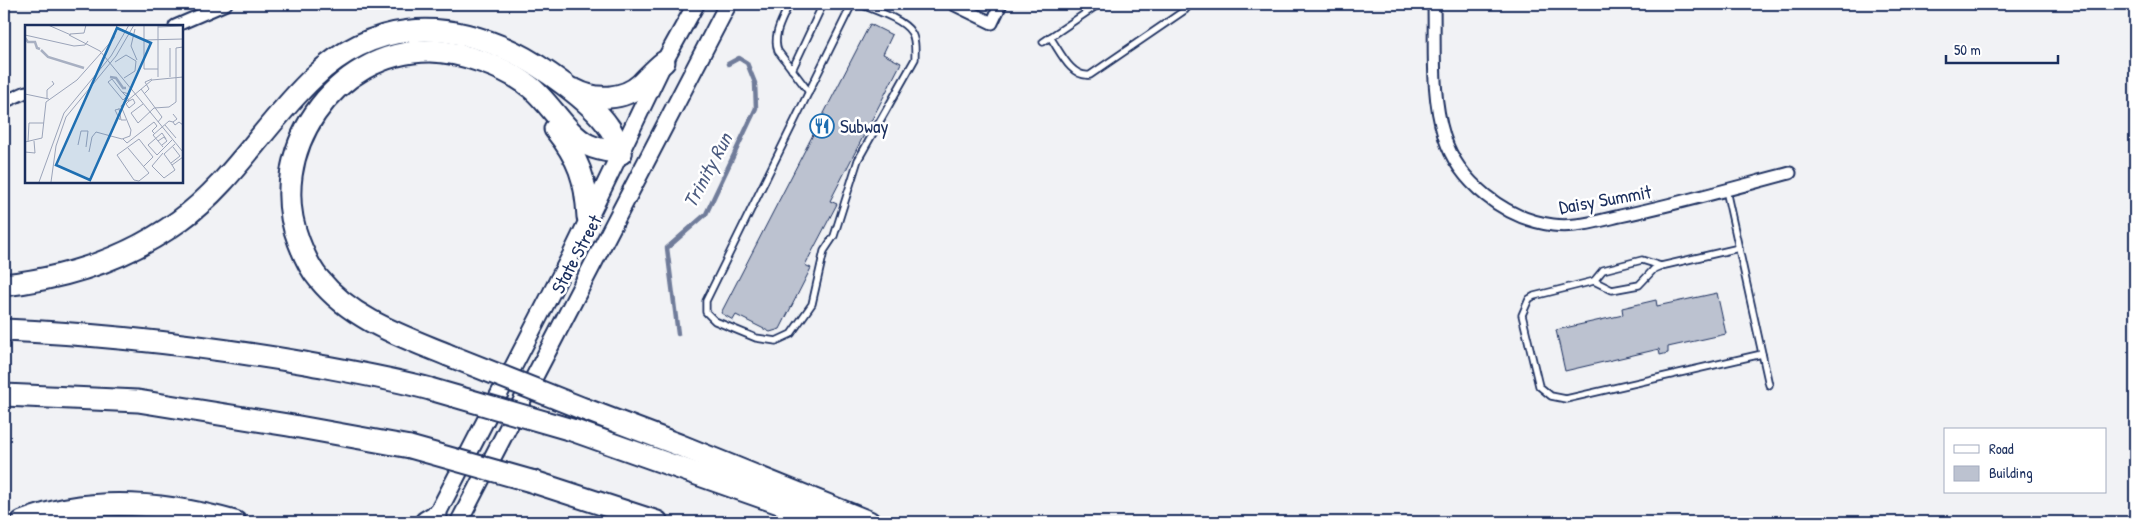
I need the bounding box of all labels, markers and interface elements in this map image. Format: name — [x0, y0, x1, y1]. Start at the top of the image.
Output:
inset map — [25, 25, 182, 182]
scale bar — [1946, 32, 2059, 64]
text: 50 m — [1954, 39, 1981, 60]
restaurant icon: Subway — [809, 113, 835, 139]
place label: Subway — [840, 113, 888, 139]
water label: Trinity Run — [676, 126, 740, 213]
street label: Daisy Summit — [1557, 178, 1654, 220]
street label: State Street — [544, 210, 608, 298]
legend — [1944, 428, 2106, 494]
text: Road — [1989, 438, 2014, 459]
text: Building — [1989, 462, 2033, 483]

